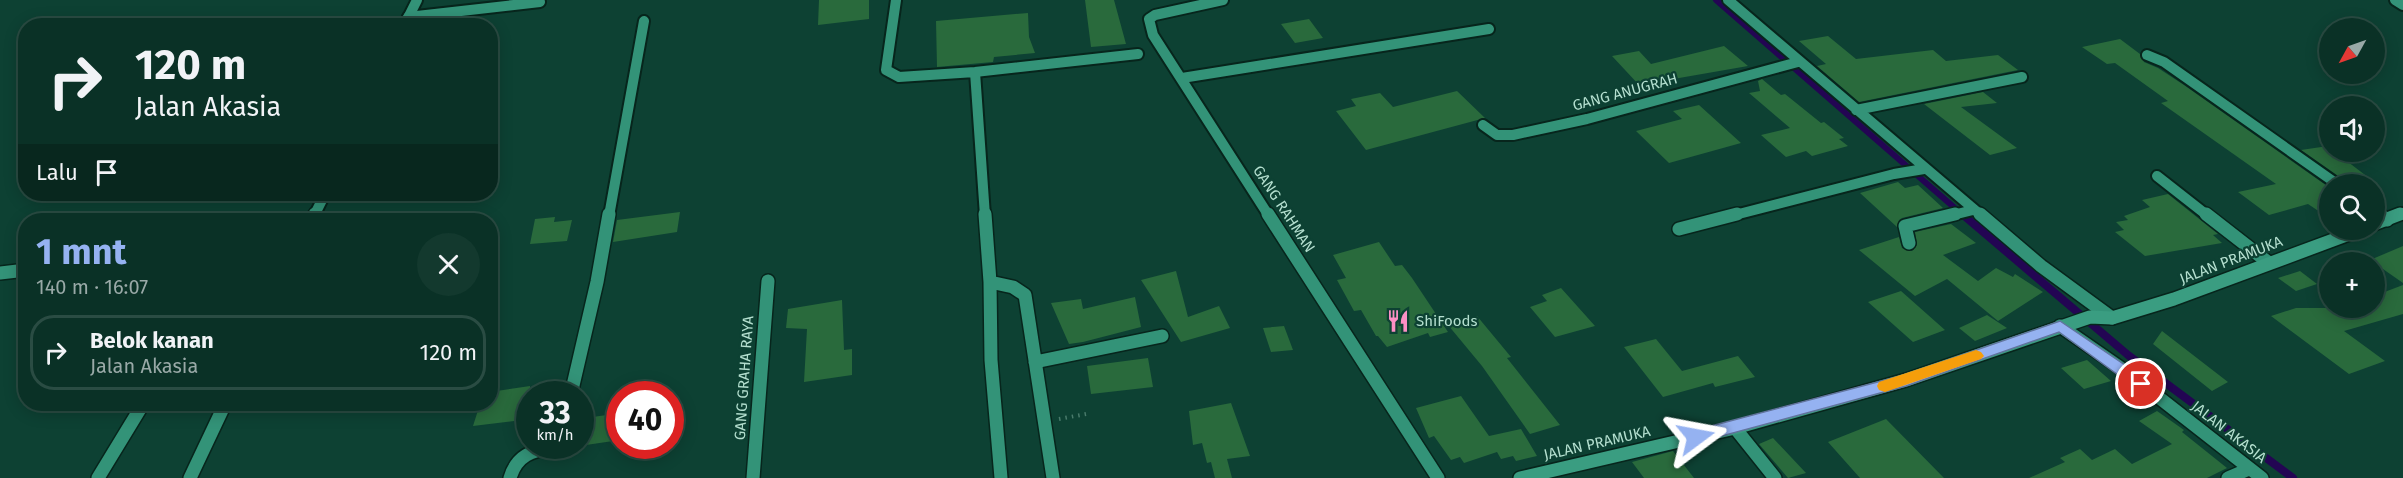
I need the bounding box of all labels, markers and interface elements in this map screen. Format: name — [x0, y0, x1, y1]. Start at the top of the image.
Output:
north arrow — [2319, 18, 2385, 84]
map controls — [2319, 18, 2385, 318]
text: 120 m — [135, 40, 246, 90]
icon: right — [36, 42, 114, 120]
street label: GANG ANUGRAH — [1571, 69, 1679, 115]
text: Jalan Akasia — [135, 91, 281, 123]
button: sound — [2319, 96, 2385, 162]
icon: arrive — [90, 156, 123, 189]
text: Lalu — [36, 159, 78, 186]
street label: GANG RAHMAN — [1249, 162, 1319, 256]
button: search — [2319, 174, 2385, 240]
text: 1 mnt — [36, 230, 126, 274]
street label: JALAN PRAMUKA — [2177, 232, 2285, 288]
button: close — [417, 233, 480, 296]
button: + — [2319, 252, 2385, 318]
text: 140 m · 16:07 — [36, 275, 148, 299]
restaurant icon: ShiFoods — [1385, 308, 1411, 334]
place label: ShiFoods — [1416, 312, 1478, 330]
street label: GANG GRAHA RAYA — [731, 315, 757, 441]
text: Belok kanan — [90, 327, 214, 354]
icon: right — [39, 336, 72, 369]
text: 120 m — [420, 339, 477, 366]
text: Jalan Akasia — [90, 354, 198, 378]
pin — [2115, 358, 2166, 409]
icon: arrive — [2124, 367, 2157, 400]
speed limit sign: 40 — [606, 381, 684, 459]
text: 33 — [539, 395, 571, 431]
street label: JALAN AKASIA — [2188, 397, 2271, 467]
position arrow — [1664, 405, 1728, 469]
street label: JALAN PRAMUKA — [1542, 422, 1652, 464]
text: km/h — [536, 426, 574, 444]

